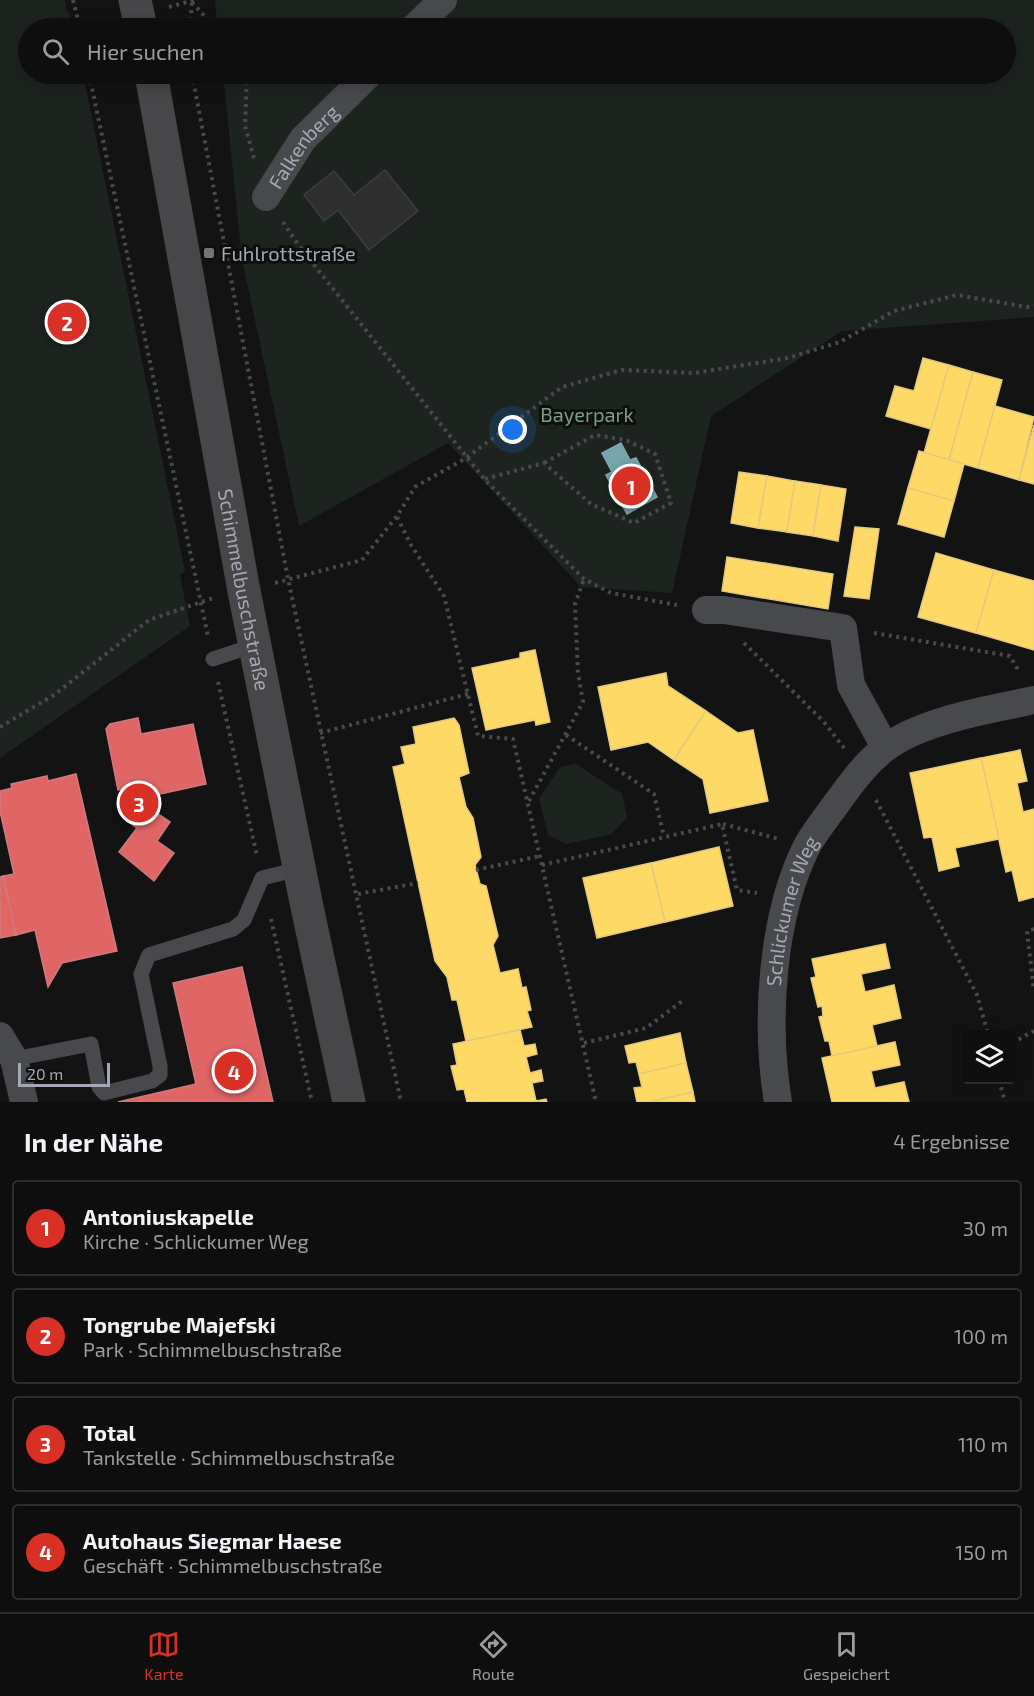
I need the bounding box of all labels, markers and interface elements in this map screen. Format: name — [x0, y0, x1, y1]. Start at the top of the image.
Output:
search box — [18, 18, 1016, 84]
icon: search — [39, 35, 72, 68]
text: Hier suchen — [87, 38, 204, 64]
street label: Falkenberg — [263, 99, 343, 193]
place label: Fuhlrottstraße — [221, 241, 356, 265]
marker: Fuhlrottstraße — [202, 246, 216, 260]
pin: 2 — [48, 300, 86, 344]
park label: Bayerpark — [540, 402, 634, 426]
your location — [498, 415, 527, 444]
pin: 1 — [612, 464, 650, 508]
street label: Schimmelbuschstraße — [214, 487, 276, 693]
pin: 3 — [120, 780, 158, 826]
street label: Schlickumer Weg — [761, 831, 823, 987]
map controls — [962, 1030, 1016, 1084]
button: layers — [962, 1030, 1016, 1084]
pin: 4 — [214, 1048, 254, 1094]
scale bar — [18, 1060, 110, 1088]
text: 20 m — [27, 1064, 63, 1083]
text: In der Nähe — [24, 1126, 163, 1157]
text: 4 Ergebnisse — [893, 1129, 1010, 1153]
text: Antoniuskapelle — [83, 1203, 254, 1229]
text: 1 — [41, 1216, 50, 1240]
text: 30 m — [963, 1216, 1008, 1240]
text: Kirche · Schlickumer Weg — [83, 1229, 309, 1253]
text: Tongrube Majefski — [83, 1311, 276, 1337]
text: 2 — [40, 1324, 51, 1348]
text: 100 m — [954, 1324, 1008, 1348]
text: Park · Schimmelbuschstraße — [83, 1337, 342, 1361]
text: Total — [83, 1419, 136, 1445]
text: 3 — [40, 1432, 51, 1456]
text: 110 m — [958, 1432, 1008, 1456]
text: Tankstelle · Schimmelbuschstraße — [83, 1445, 395, 1469]
text: Autohaus Siegmar Haese — [83, 1527, 342, 1553]
text: 4 — [39, 1540, 52, 1564]
text: 150 m — [955, 1540, 1008, 1564]
text: Geschäft · Schimmelbuschstraße — [83, 1553, 382, 1577]
tab: Karte — [144, 1628, 184, 1683]
tab: Route — [472, 1628, 515, 1683]
tab: Gespeichert — [803, 1628, 890, 1683]

